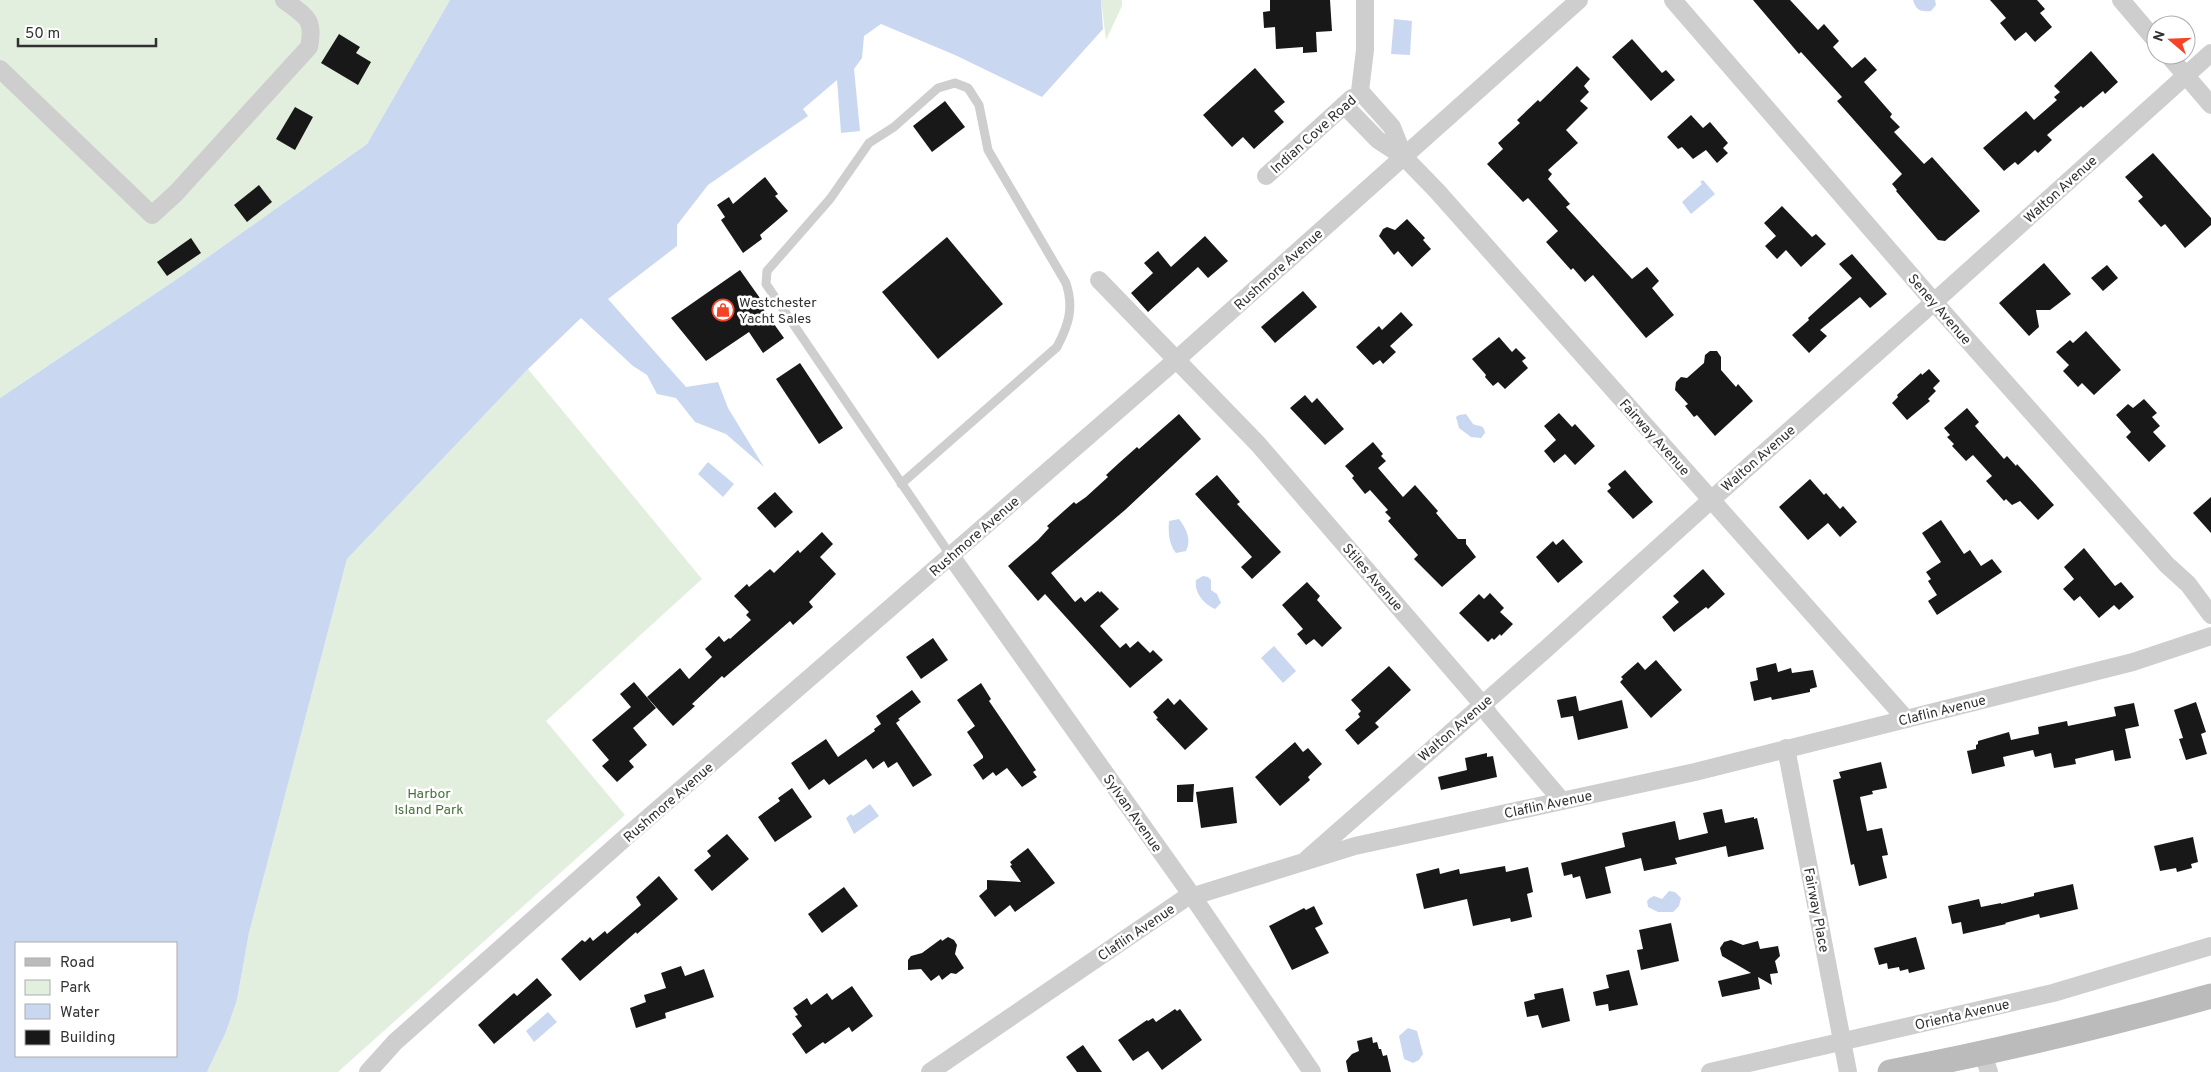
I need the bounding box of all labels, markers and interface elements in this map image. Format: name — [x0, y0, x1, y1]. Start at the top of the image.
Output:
scale bar — [18, 15, 155, 47]
north arrow — [2146, 15, 2196, 65]
text: 50 m — [25, 25, 60, 44]
text: N — [2150, 29, 2170, 44]
street label: Indian Cove Road — [1268, 92, 1360, 178]
street label: Walton Avenue — [2021, 153, 2101, 227]
street label: Rushmore Avenue — [1231, 226, 1327, 314]
street label: Seney Avenue — [1904, 271, 1974, 349]
place label: Westchester Yacht Sales — [739, 295, 817, 328]
shop icon: Westchester Yacht Sales — [711, 298, 735, 322]
street label: Fairway Avenue — [1615, 396, 1693, 480]
street label: Walton Avenue — [1718, 422, 1800, 496]
street label: Rushmore Avenue — [927, 493, 1023, 581]
street label: Stiles Avenue — [1338, 541, 1406, 615]
street label: Walton Avenue — [1415, 692, 1497, 766]
street label: Claflin Avenue — [1897, 692, 1988, 731]
street label: Rushmore Avenue — [621, 759, 717, 847]
street label: Sylvan Avenue — [1099, 772, 1165, 856]
park label: Harbor Island Park — [394, 786, 464, 819]
street label: Claflin Avenue — [1503, 788, 1594, 823]
street label: Fairway Place — [1799, 867, 1832, 954]
street label: Claflin Avenue — [1095, 901, 1179, 965]
legend — [15, 942, 178, 1057]
text: Road — [60, 954, 95, 973]
text: Park — [60, 979, 91, 998]
street label: Orienta Avenue — [1913, 996, 2011, 1035]
text: Water — [60, 1004, 100, 1023]
text: Building — [60, 1029, 115, 1048]

